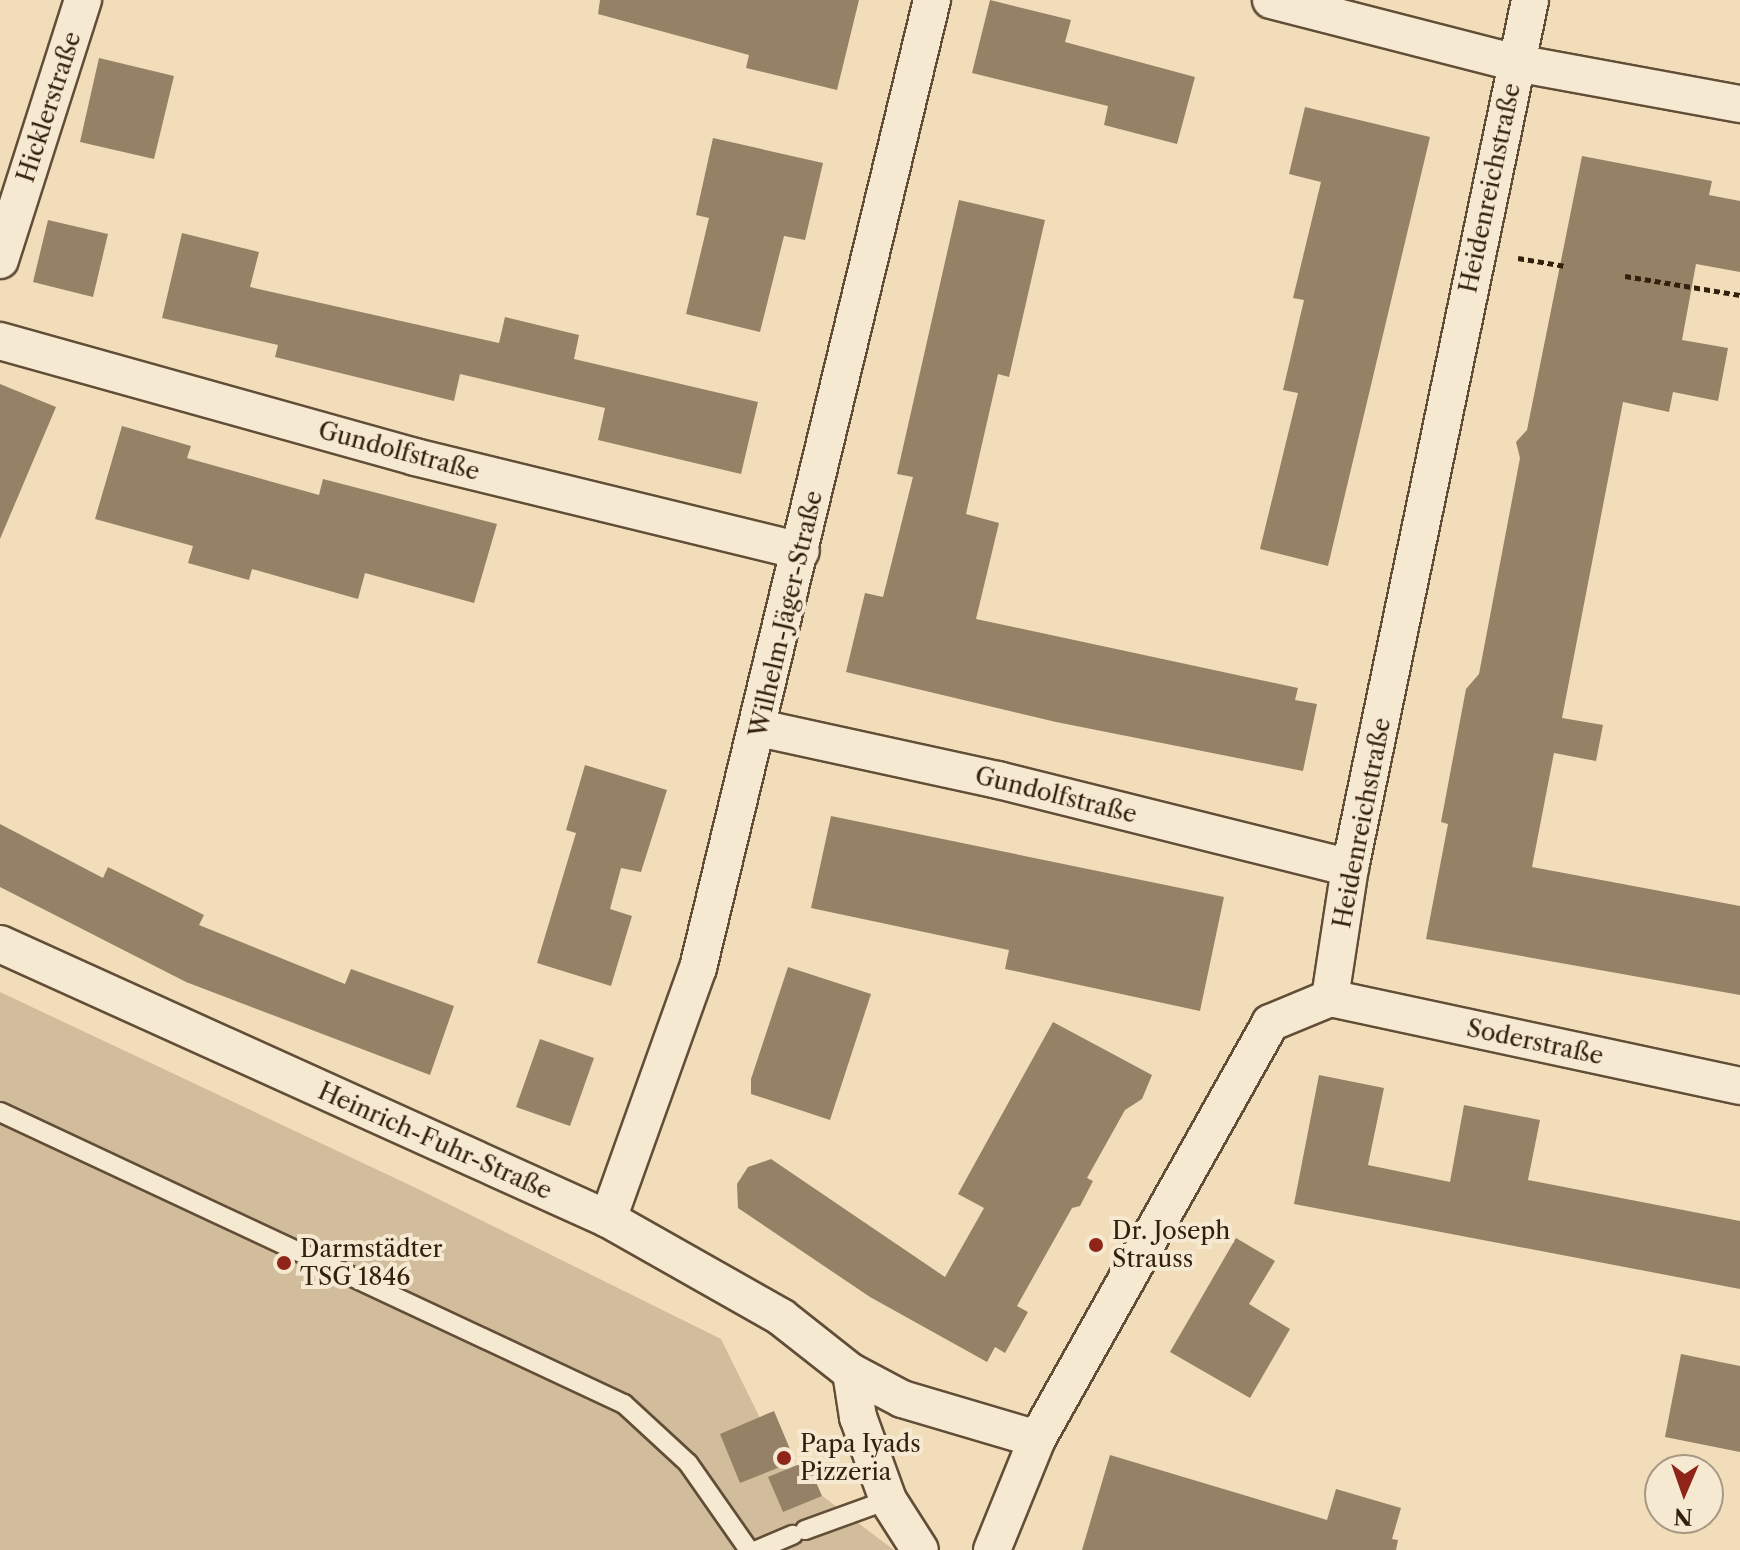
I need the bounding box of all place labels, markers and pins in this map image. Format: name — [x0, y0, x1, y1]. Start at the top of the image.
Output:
place label: Dr. Joseph Strauss — [1112, 1217, 1230, 1273]
place label: Darmstädter TSG 1846 — [300, 1235, 443, 1291]
marker: Dr. Joseph Strauss — [1087, 1236, 1105, 1254]
marker: Darmstädter TSG 1846 — [275, 1254, 293, 1272]
place label: Papa Iyads Pizzeria — [800, 1430, 921, 1486]
marker: Papa Iyads Pizzeria — [775, 1449, 793, 1467]

